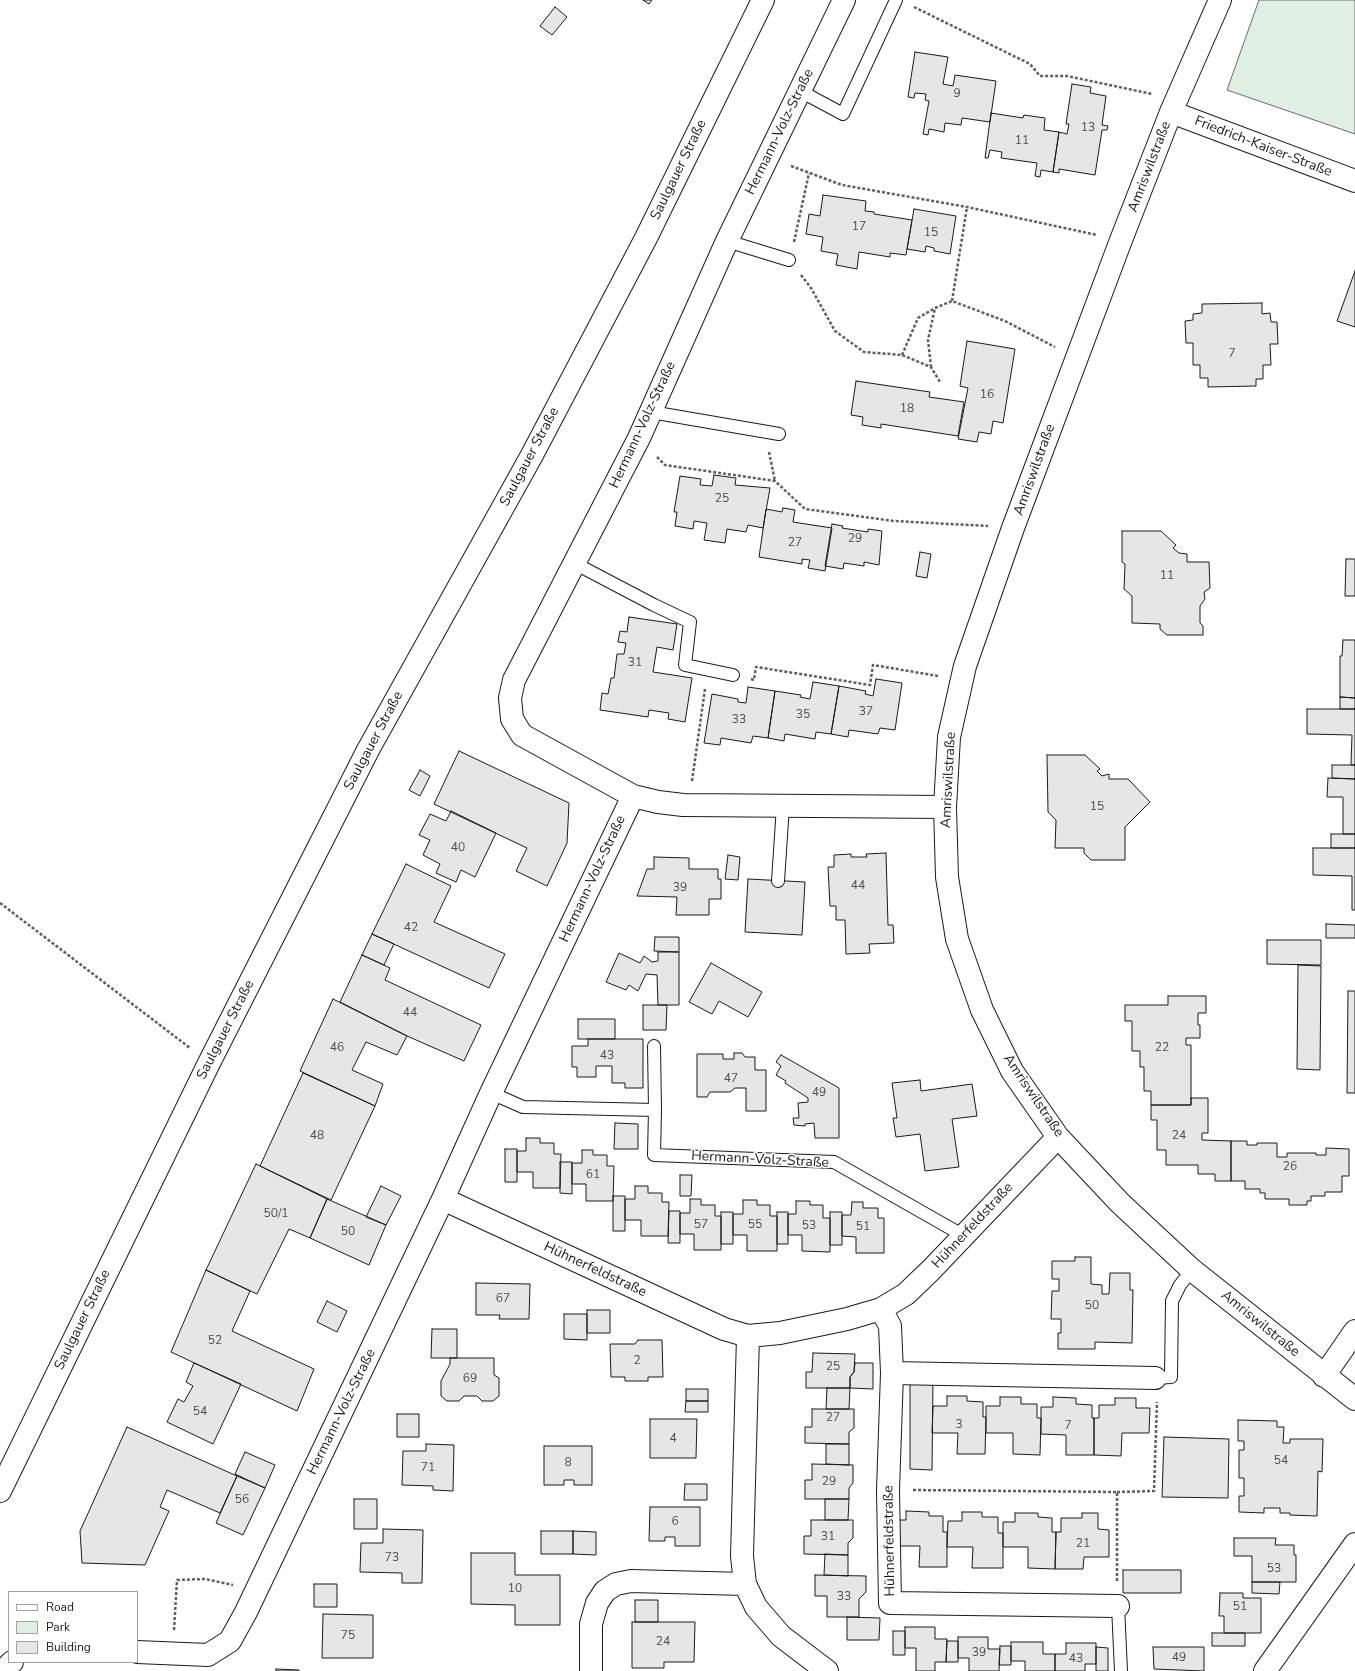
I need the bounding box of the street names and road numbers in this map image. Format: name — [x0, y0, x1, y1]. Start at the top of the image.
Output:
street label: Hermann-Volz-Straße — [742, 66, 818, 198]
street label: Friedrich-Kaiser-Straße — [1192, 113, 1334, 181]
street label: Saulgauer Straße — [647, 117, 711, 223]
street label: Amriswilstraße — [1125, 119, 1175, 215]
street label: Hermann-Volz-Straße — [606, 359, 680, 491]
street label: Saulgauer Straße — [497, 405, 563, 509]
street label: Amriswilstraße — [1011, 422, 1059, 518]
street label: Saulgauer Straße — [341, 689, 407, 793]
street label: Amriswilstraße — [938, 732, 960, 828]
street label: Hermann-Volz-Straße — [556, 813, 630, 945]
street label: Saulgauer Straße — [194, 977, 258, 1083]
street label: Amriswilstraße — [999, 1051, 1067, 1141]
street label: Hermann-Volz-Straße — [691, 1148, 829, 1172]
street label: Hühnerfeldstraße — [929, 1180, 1017, 1272]
street label: Hühnerfeldstraße — [541, 1239, 649, 1301]
street label: Saulgauer Straße — [51, 1267, 115, 1373]
street label: Amriswilstraße — [1217, 1287, 1303, 1361]
street label: Hermann-Volz-Straße — [304, 1346, 380, 1478]
street label: Hühnerfeldstraße — [881, 1485, 899, 1597]

